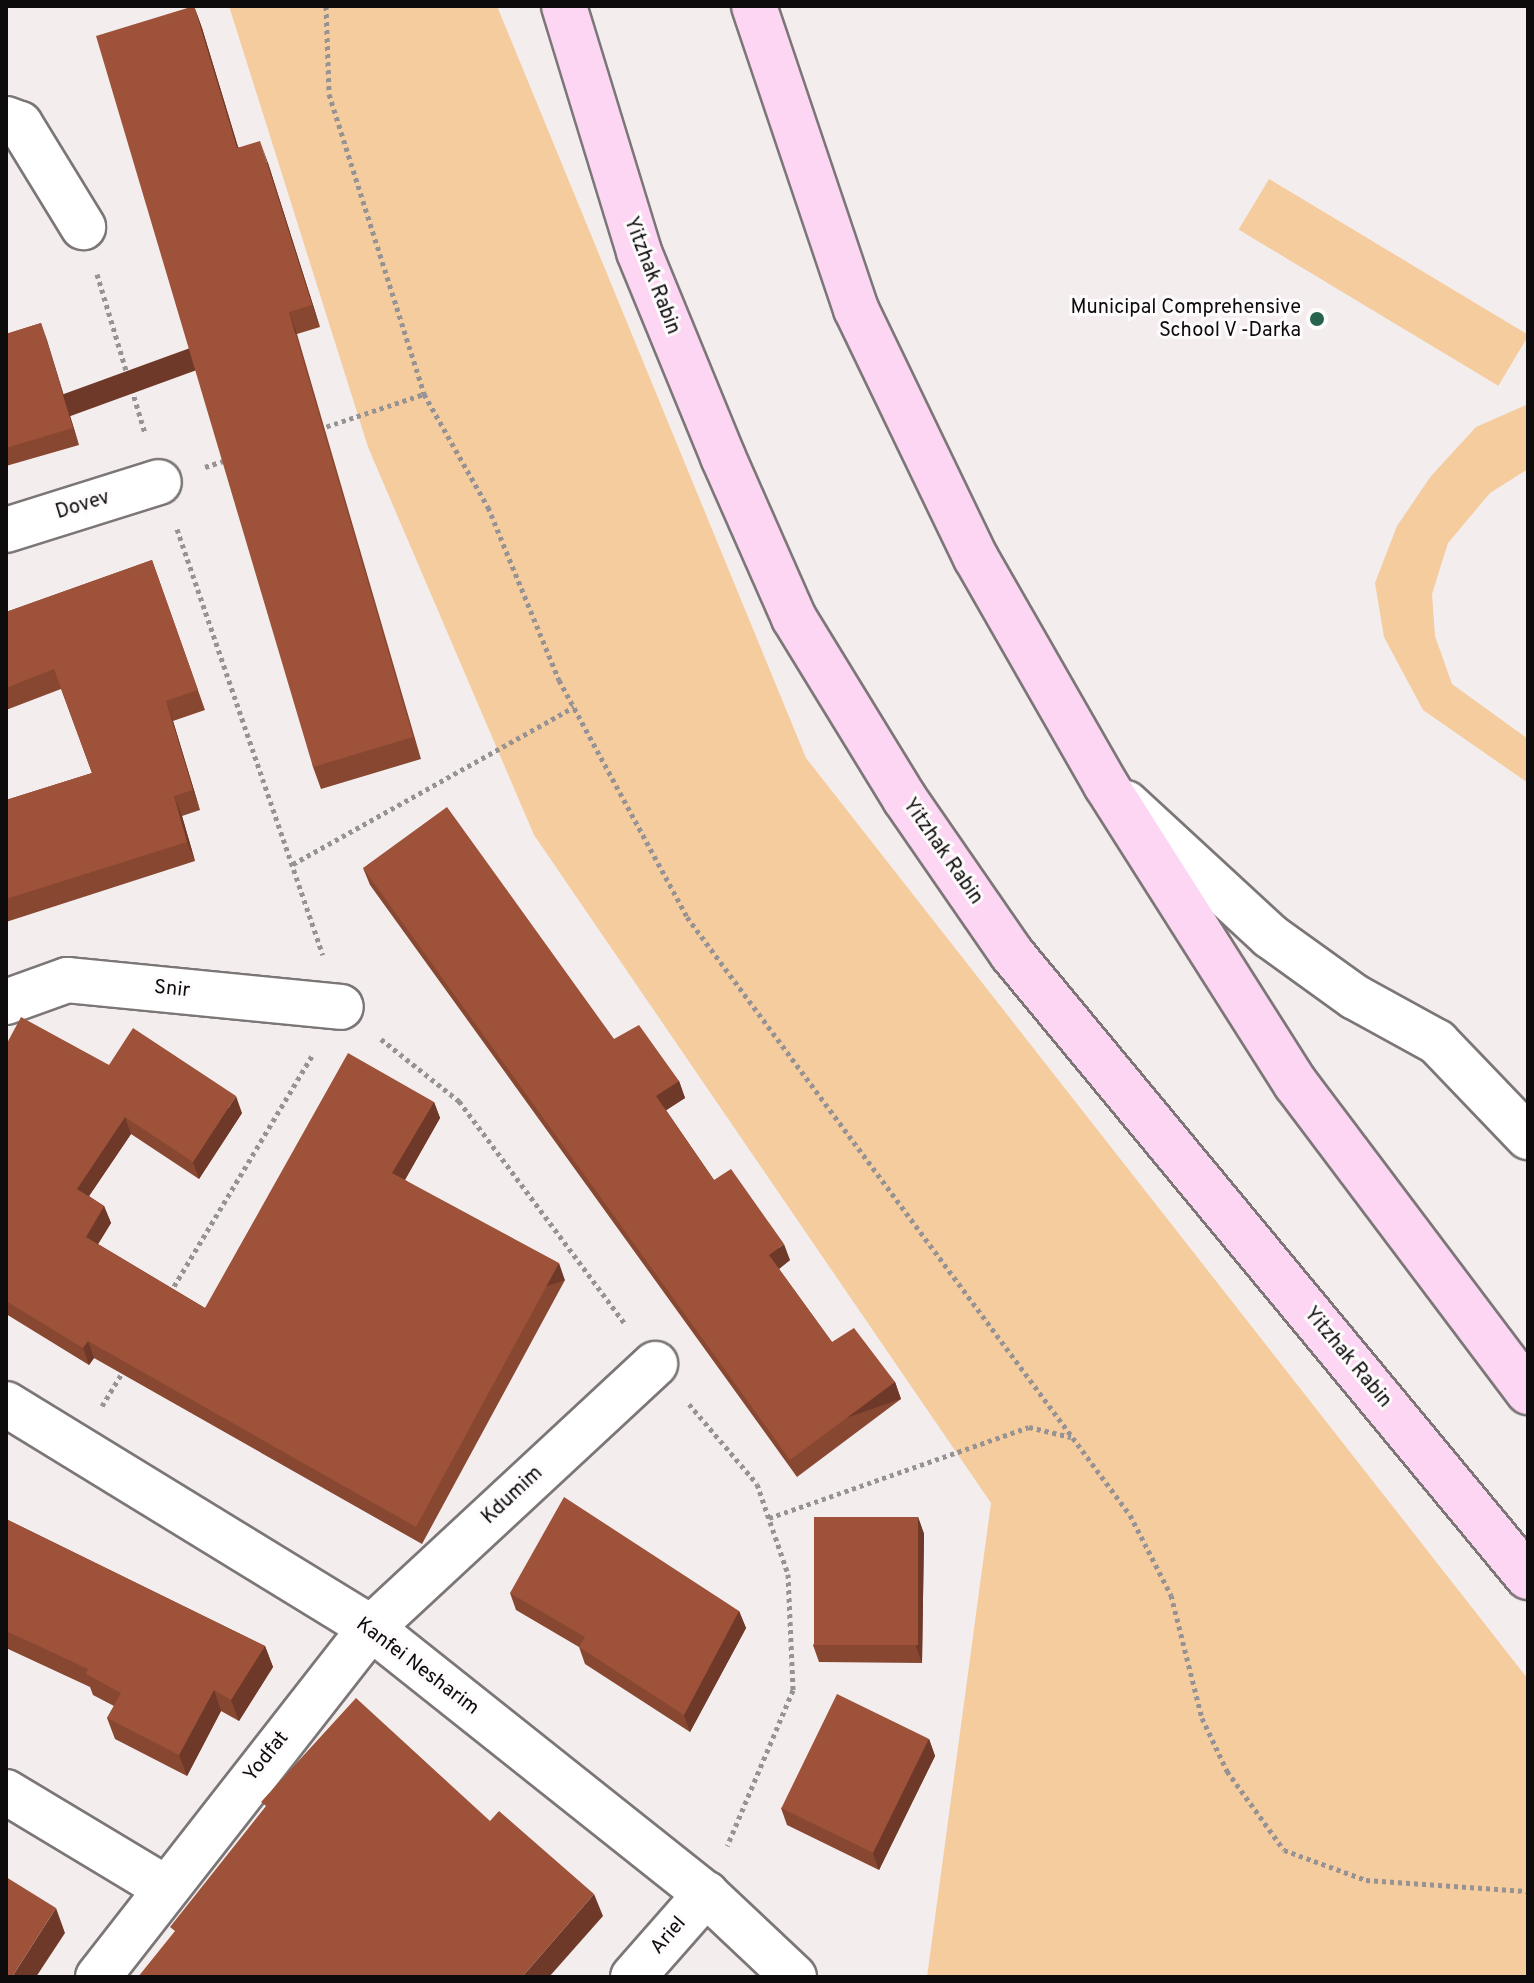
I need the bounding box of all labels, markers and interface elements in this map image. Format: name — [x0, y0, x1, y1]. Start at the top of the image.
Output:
street label: Yitzhak Rabin — [618, 214, 684, 338]
place label: Municipal Comprehensive School V -Darka — [1070, 296, 1301, 343]
marker: Municipal Comprehensive School V -Darka — [1308, 310, 1326, 328]
street label: Dovev — [53, 486, 113, 526]
street label: Yitzhak Rabin — [897, 794, 987, 910]
street label: Snir — [153, 976, 191, 1004]
street label: Yitzhak Rabin — [1298, 1303, 1396, 1413]
street label: Kdumim — [478, 1462, 548, 1530]
street label: Kanfei Nesharim — [351, 1613, 483, 1721]
street label: Yodfat — [239, 1727, 295, 1787]
street label: Ariel — [646, 1912, 692, 1960]

